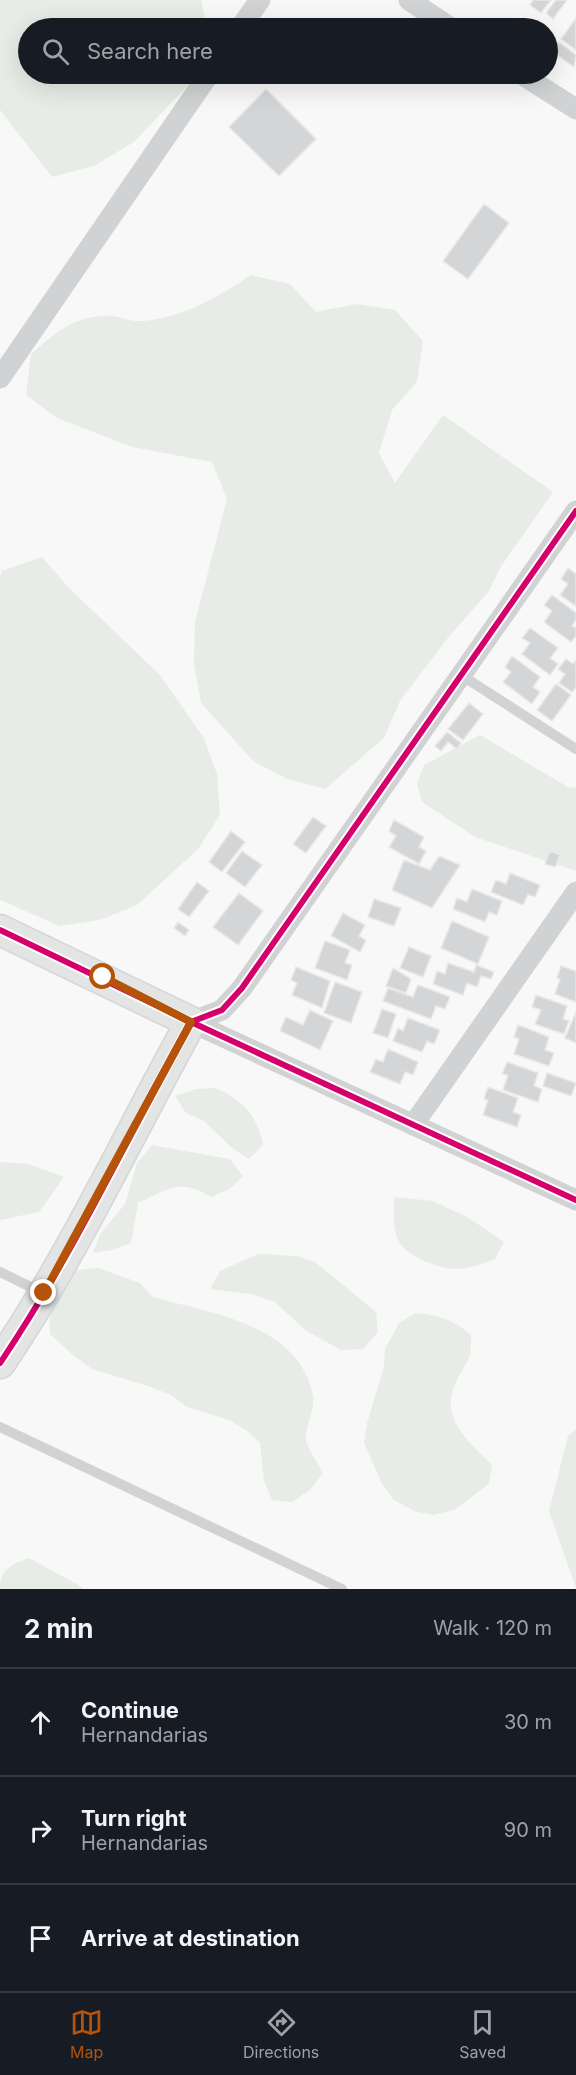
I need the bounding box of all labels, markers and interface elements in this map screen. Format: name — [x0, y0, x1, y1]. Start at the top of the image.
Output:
search box — [18, 18, 558, 84]
icon: search — [39, 35, 72, 68]
text: Search here — [87, 38, 213, 64]
route start — [89, 963, 115, 989]
route end — [30, 1279, 56, 1305]
text: 2 min — [24, 1613, 94, 1644]
text: Walk · 120 m — [433, 1616, 552, 1640]
text: Continue — [81, 1697, 179, 1723]
icon: ahead — [24, 1706, 57, 1739]
text: 30 m — [504, 1710, 552, 1734]
text: Hernandarias — [81, 1723, 208, 1747]
text: Turn right — [81, 1805, 187, 1831]
icon: right — [24, 1814, 57, 1847]
text: 90 m — [504, 1818, 552, 1842]
text: Hernandarias — [81, 1831, 208, 1855]
icon: arrive — [24, 1922, 57, 1955]
text: Arrive at destination — [81, 1925, 300, 1951]
tab: Map — [70, 2006, 103, 2062]
tab: Directions — [243, 2006, 319, 2062]
tab: Saved — [459, 2006, 506, 2062]

